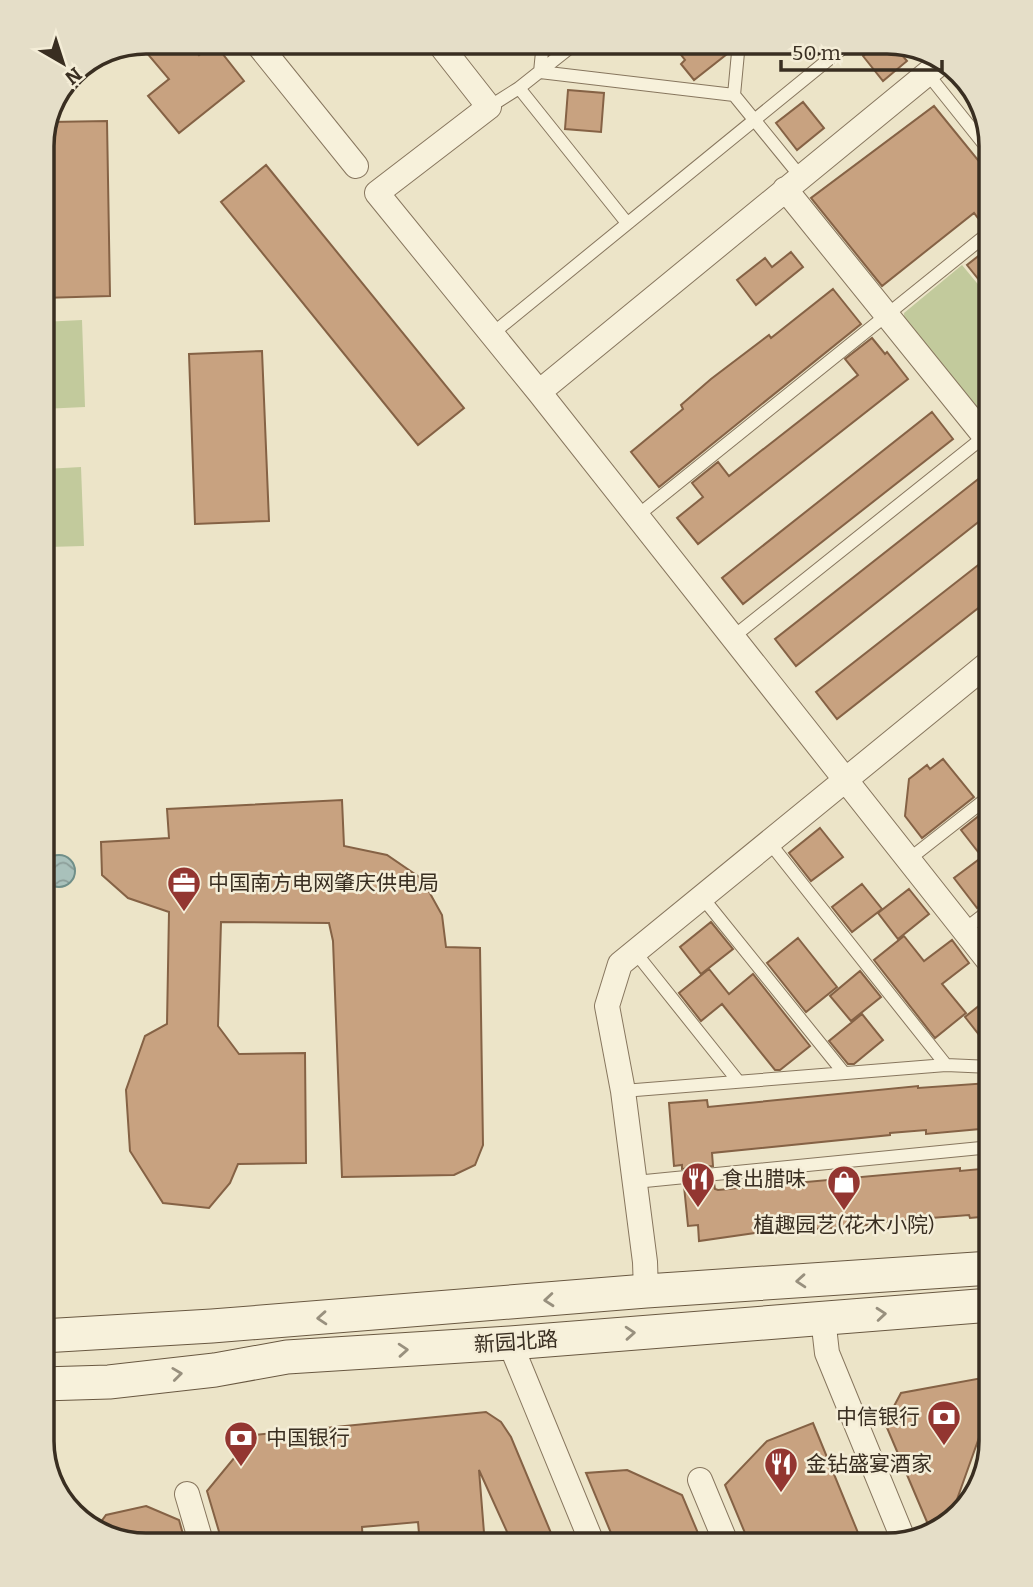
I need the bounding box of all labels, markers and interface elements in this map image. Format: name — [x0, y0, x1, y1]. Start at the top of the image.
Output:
north arrow — [28, 28, 98, 98]
scale bar — [781, 28, 942, 72]
text: 50 m — [792, 40, 841, 66]
text: N — [60, 62, 86, 90]
office icon: 中国南方电网肇庆供电局 — [165, 864, 203, 913]
place label: 中国南方电网肇庆供电局 — [208, 870, 439, 896]
restaurant icon: 食出腊味 — [679, 1160, 717, 1209]
shop icon: 植趣园艺(花木小院) — [825, 1163, 863, 1212]
place label: 食出腊味 — [722, 1166, 806, 1192]
place label: 植趣园艺(花木小院) — [754, 1212, 934, 1238]
one-way arrow — [795, 1273, 806, 1288]
one-way arrow — [543, 1292, 554, 1307]
one-way arrow — [876, 1307, 887, 1322]
one-way arrow — [317, 1310, 328, 1325]
street label: 新园北路 — [473, 1326, 559, 1358]
one-way arrow — [625, 1326, 636, 1341]
one-way arrow — [398, 1343, 409, 1358]
one-way arrow — [171, 1367, 183, 1382]
bank icon: 中信银行 — [925, 1398, 963, 1447]
place label: 中信银行 — [836, 1404, 920, 1430]
bank icon: 中国银行 — [222, 1419, 260, 1468]
place label: 中国银行 — [266, 1425, 350, 1451]
restaurant icon: 金钻盛宴酒家 — [762, 1445, 800, 1494]
place label: 金钻盛宴酒家 — [806, 1451, 932, 1477]

